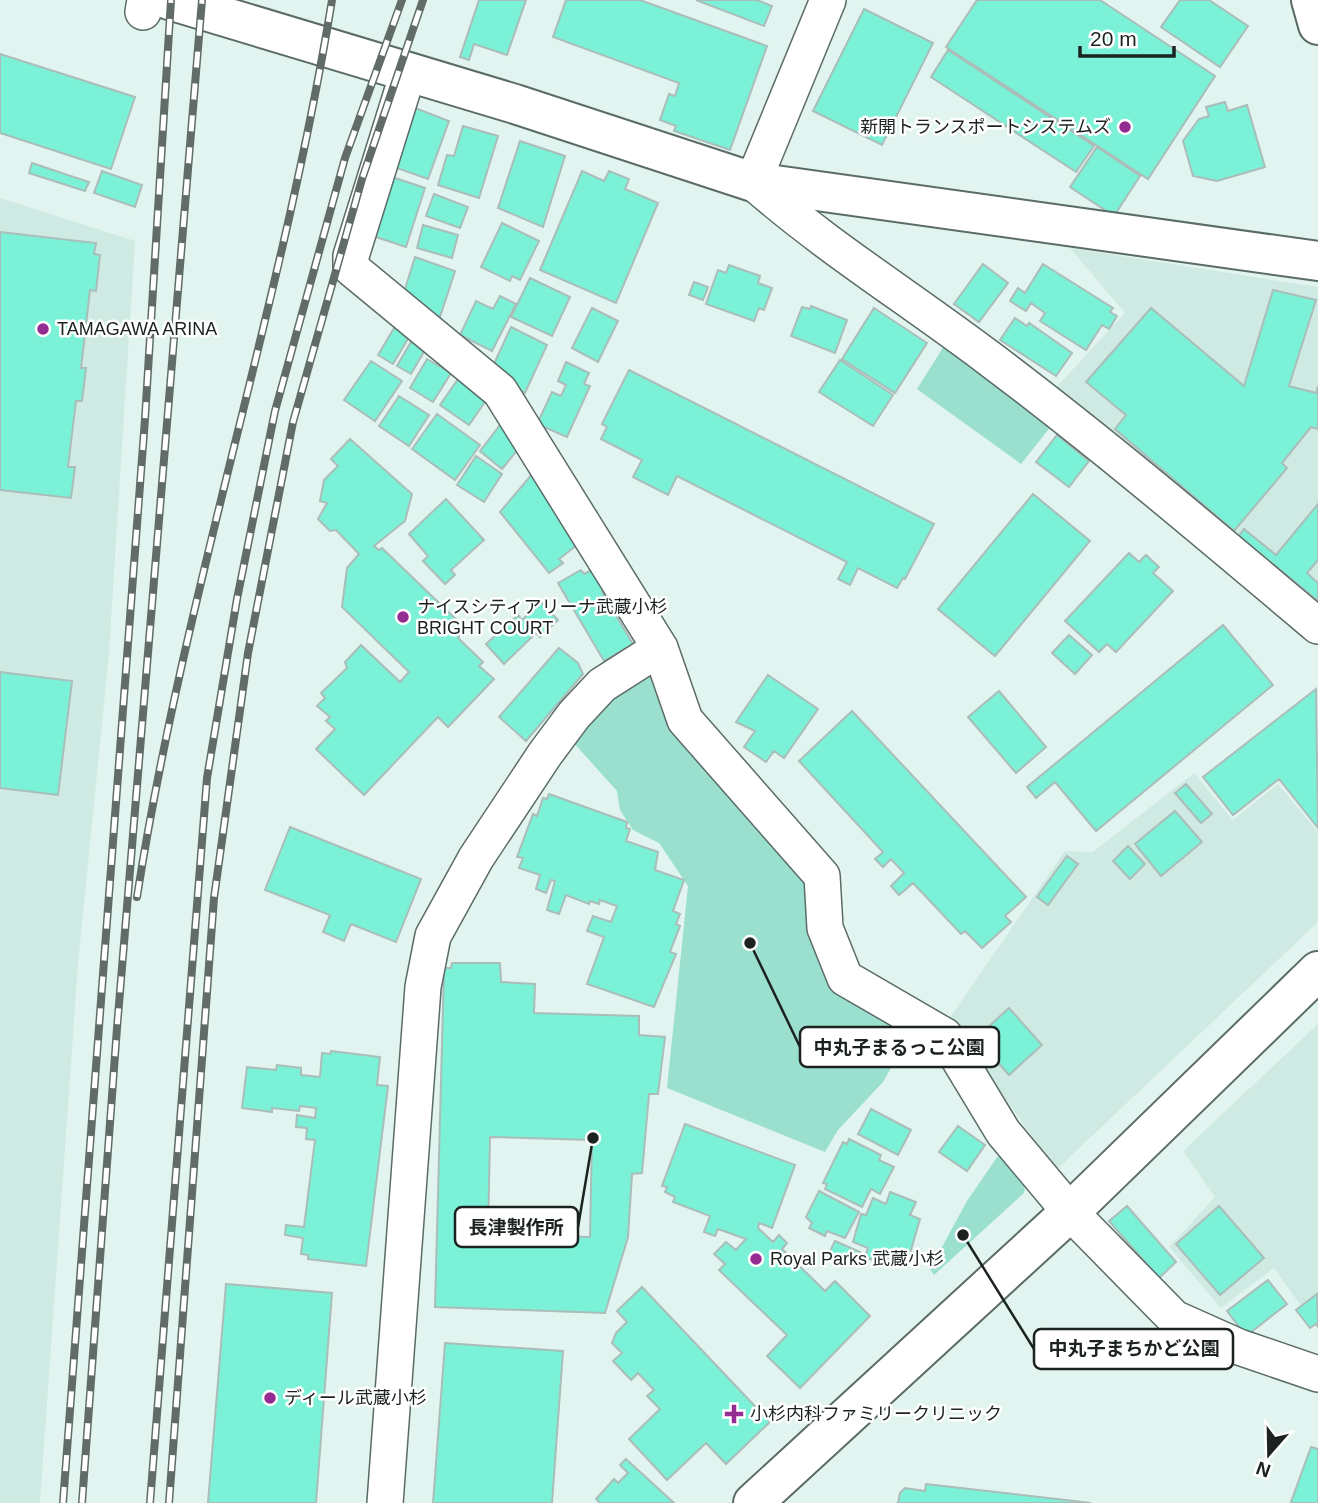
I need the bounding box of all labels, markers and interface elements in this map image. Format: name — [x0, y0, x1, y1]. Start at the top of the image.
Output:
scale bar — [1080, 14, 1174, 58]
text: 20 m — [1090, 27, 1137, 50]
place label: 新開トランスポートシステムズ — [860, 117, 1111, 137]
marker: 新開トランスポートシステムズ — [1117, 119, 1133, 135]
place label: TAMAGAWA ARINA — [57, 319, 217, 339]
marker: TAMAGAWA ARINA — [35, 321, 51, 337]
place label: ナイスシティアリーナ武蔵小杉 BRIGHT COURT — [417, 597, 667, 638]
marker: ナイスシティアリーナ武蔵小杉 BRIGHT COURT — [395, 609, 411, 625]
callout: 中丸子まるっこ公園 — [800, 1027, 999, 1067]
text: 中丸子まるっこ公園 — [813, 1037, 985, 1058]
callout: 長津製作所 — [455, 1207, 578, 1247]
text: 長津製作所 — [468, 1217, 564, 1238]
place label: Royal Parks 武蔵小杉 — [770, 1249, 944, 1269]
marker: Royal Parks 武蔵小杉 — [748, 1251, 764, 1267]
callout: 中丸子まちかど公園 — [1034, 1329, 1233, 1369]
text: 中丸子まちかど公園 — [1048, 1338, 1220, 1359]
place label: ディール武蔵小杉 — [284, 1388, 427, 1408]
marker: ディール武蔵小杉 — [262, 1390, 278, 1406]
marker: 小杉内科ファミリークリニック — [724, 1404, 744, 1424]
place label: 小杉内科ファミリークリニック — [750, 1404, 1002, 1424]
north arrow — [1234, 1419, 1304, 1489]
text: N — [1253, 1457, 1273, 1482]

